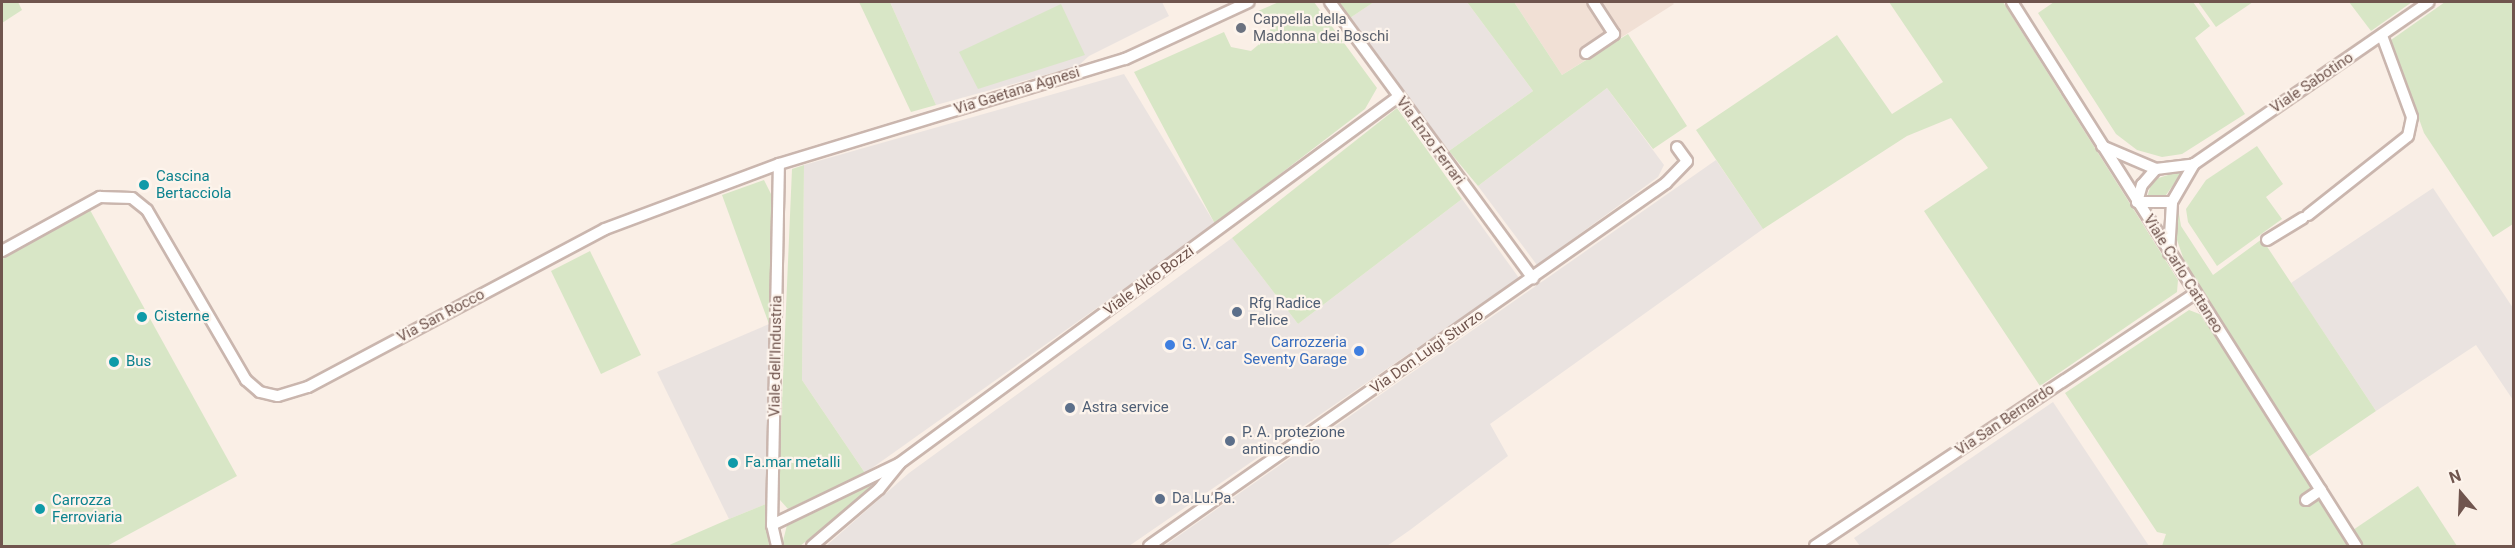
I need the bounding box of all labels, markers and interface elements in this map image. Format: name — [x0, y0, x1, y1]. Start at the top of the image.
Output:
place label: Cappella della Madonna dei Boschi — [1253, 10, 1389, 45]
marker: Cappella della Madonna dei Boschi — [1234, 21, 1248, 35]
street label: Viale Sabotino — [2267, 49, 2357, 117]
street label: Via Gaetana Agnesi — [952, 63, 1082, 119]
street label: Via Enzo Ferrari — [1392, 94, 1468, 188]
place label: Cascina Bertacciola — [156, 167, 232, 202]
marker: Cascina Bertacciola — [137, 178, 151, 192]
street label: Viale Carlo Cattaneo — [2139, 211, 2227, 337]
street label: Viale Aldo Bozzi — [1100, 242, 1198, 320]
street label: Via San Rocco — [394, 285, 488, 347]
place label: Rfg Radice Felice — [1249, 294, 1321, 329]
street label: Viale dell'Industria — [766, 295, 786, 417]
marker: Rfg Radice Felice — [1230, 305, 1244, 319]
street label: Via Don Luigi Sturzo — [1367, 306, 1487, 398]
place label: Cisterne — [154, 308, 209, 326]
marker: Cisterne — [135, 310, 149, 324]
place label: Carrozzeria Seventy Garage — [1243, 333, 1347, 368]
place label: G. V. car — [1182, 336, 1237, 354]
marker: G. V. car — [1163, 338, 1177, 352]
marker: Carrozzeria Seventy Garage — [1352, 344, 1366, 358]
place label: Bus — [126, 353, 151, 371]
marker: Bus — [107, 355, 121, 369]
street label: Via San Bernardo — [1952, 380, 2058, 460]
place label: Astra service — [1082, 399, 1169, 417]
marker: Astra service — [1063, 401, 1077, 415]
place label: P. A. protezione antincendio — [1242, 423, 1345, 458]
marker: P. A. protezione antincendio — [1223, 434, 1237, 448]
place label: Fa.mar metalli — [745, 454, 840, 472]
marker: Fa.mar metalli — [726, 456, 740, 470]
north arrow — [2431, 464, 2491, 524]
text: N — [2447, 466, 2463, 487]
place label: Da.Lu.Pa. — [1172, 490, 1235, 508]
place label: Carrozza Ferroviaria — [52, 491, 123, 526]
marker: Da.Lu.Pa. — [1153, 492, 1167, 506]
marker: Carrozza Ferroviaria — [33, 502, 47, 516]

